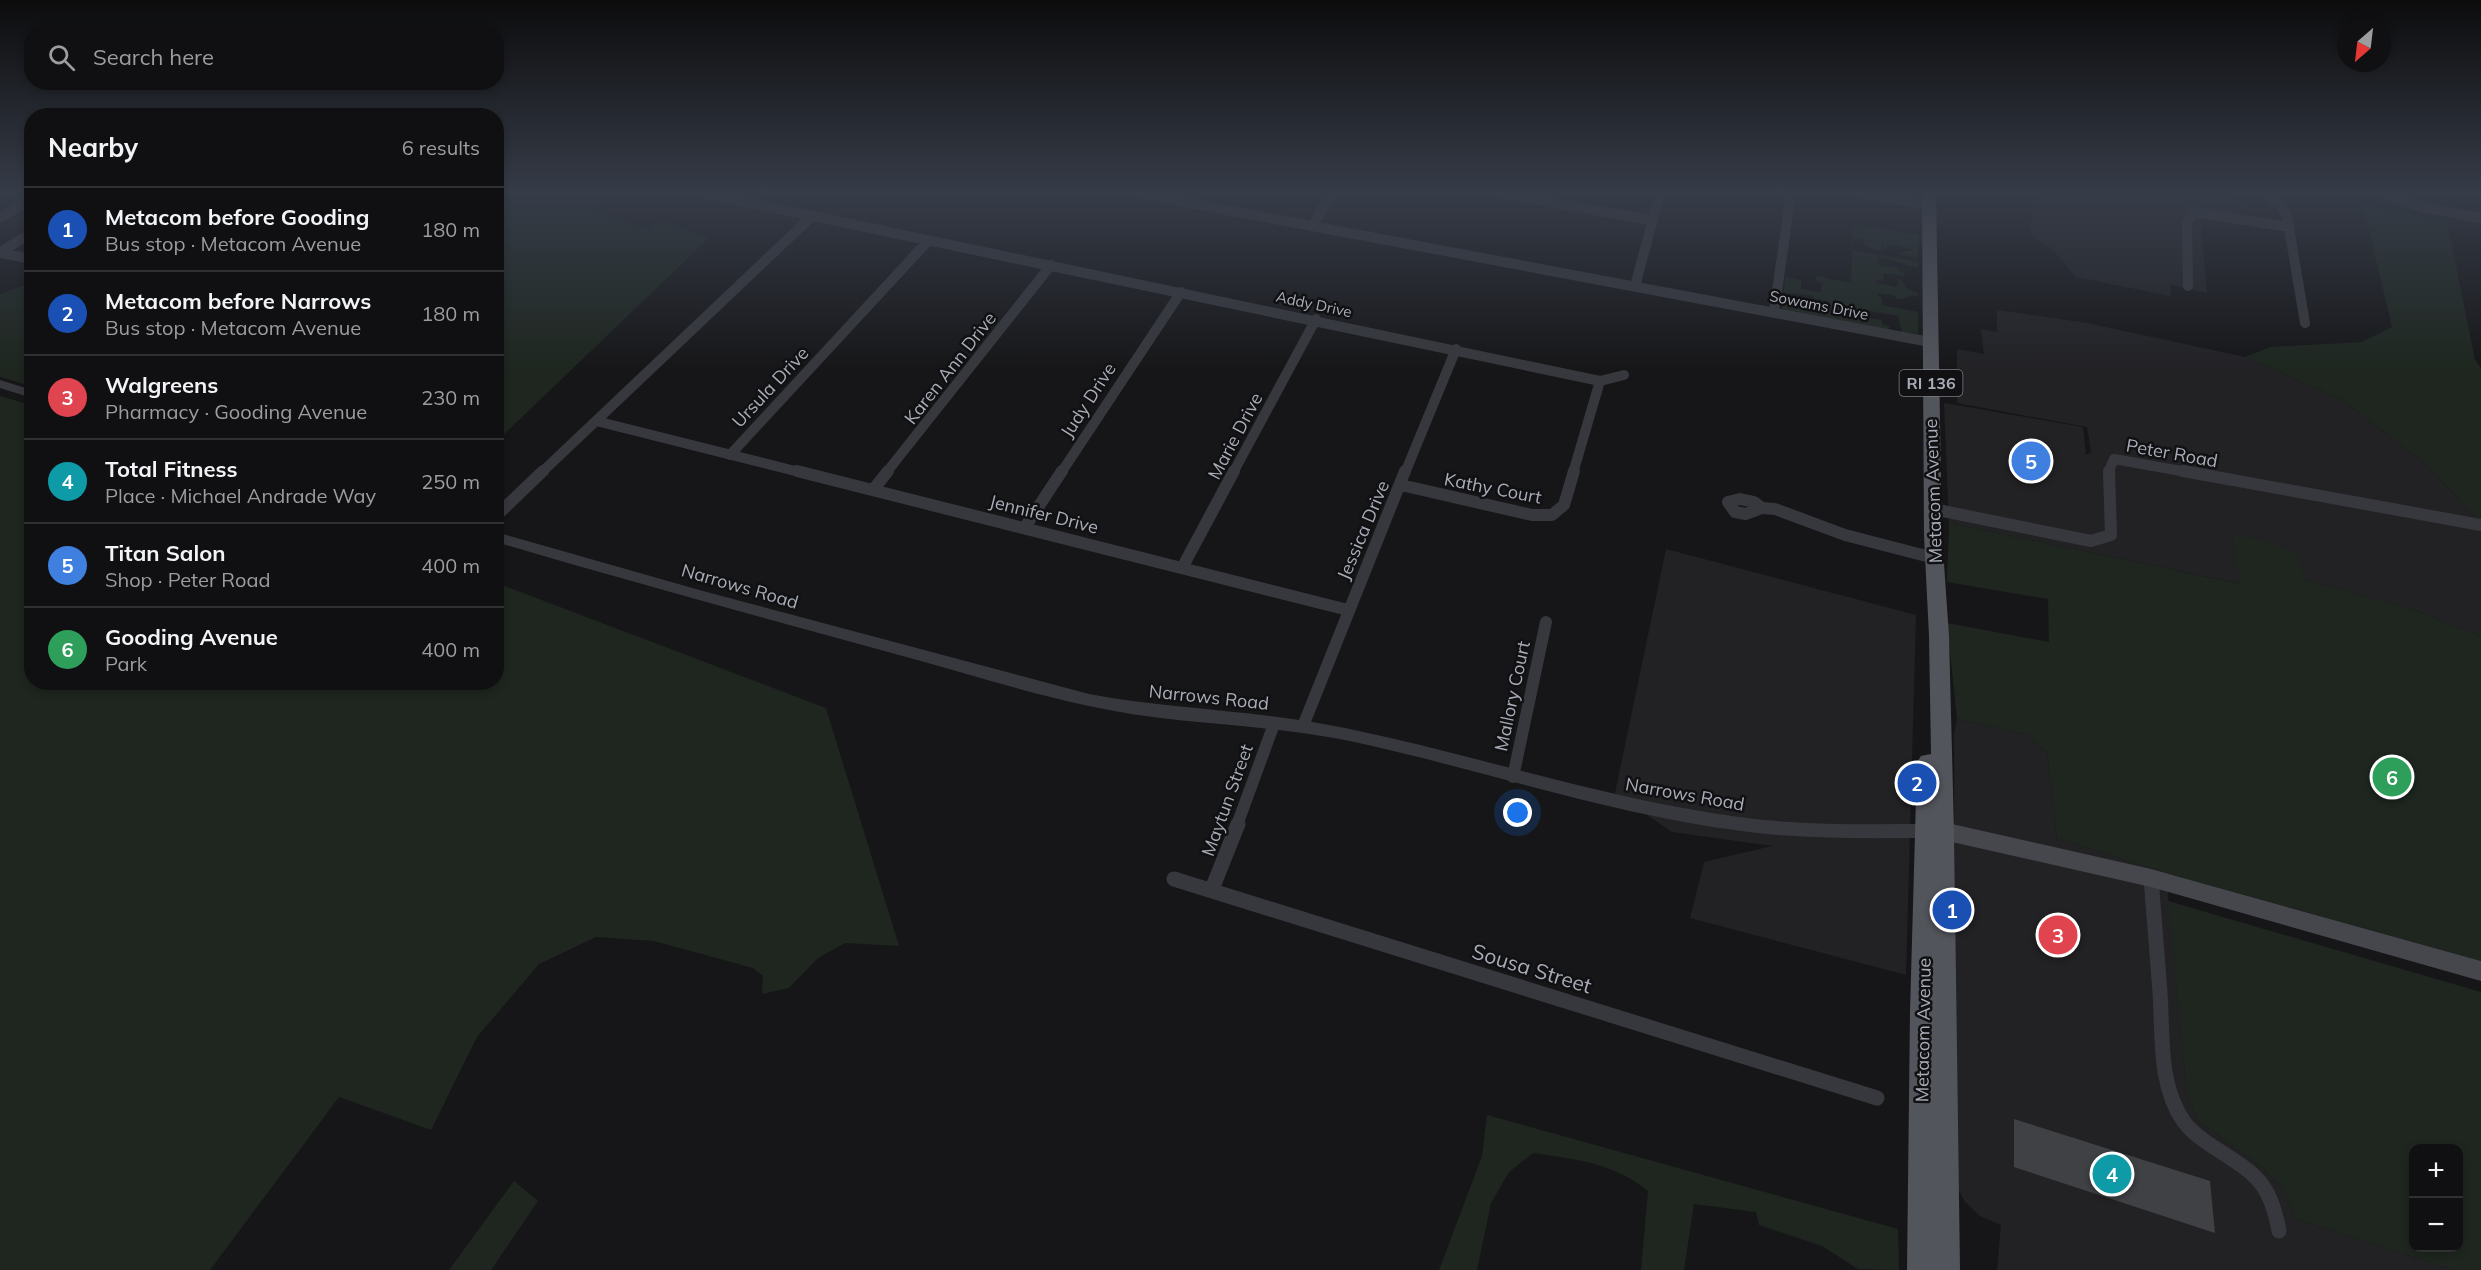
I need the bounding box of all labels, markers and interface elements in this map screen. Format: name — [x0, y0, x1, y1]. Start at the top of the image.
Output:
north arrow — [2337, 18, 2391, 72]
search box — [24, 24, 504, 90]
icon: search — [45, 41, 78, 74]
text: Search here — [93, 43, 214, 71]
text: Nearby — [48, 131, 138, 164]
text: 6 results — [402, 135, 480, 160]
text: Metacom before Gooding — [105, 203, 370, 231]
text: 1 — [62, 217, 74, 242]
text: 180 m — [421, 217, 480, 242]
text: Bus stop · Metacom Avenue — [105, 231, 361, 256]
street label: Sowams Drive — [1768, 286, 1870, 324]
text: Metacom before Narrows — [105, 287, 371, 315]
street label: Addy Drive — [1274, 287, 1354, 321]
text: 2 — [62, 301, 74, 326]
text: 180 m — [421, 301, 480, 326]
street label: Karen Ann Drive — [899, 307, 1001, 429]
text: Bus stop · Metacom Avenue — [105, 315, 361, 340]
street label: Ursula Drive — [727, 342, 813, 432]
street label: Judy Drive — [1055, 358, 1121, 442]
road number: RI 136 — [1900, 370, 1962, 396]
text: Walgreens — [105, 371, 218, 399]
text: 3 — [62, 385, 74, 410]
text: 230 m — [421, 385, 480, 410]
street label: Marie Drive — [1203, 389, 1267, 483]
text: Pharmacy · Gooding Avenue — [105, 399, 367, 424]
street label: Metacom Avenue — [1919, 418, 1947, 564]
street label: Peter Road — [2124, 434, 2220, 472]
pin: 5 — [2012, 438, 2050, 484]
text: Total Fitness — [105, 455, 238, 483]
street label: Kathy Court — [1442, 467, 1544, 509]
text: 4 — [62, 469, 74, 494]
text: 250 m — [421, 469, 480, 494]
street label: Jessica Drive — [1332, 477, 1394, 583]
text: Place · Michael Andrade Way — [105, 483, 376, 508]
street label: Jennifer Drive — [987, 489, 1101, 539]
text: Titan Salon — [105, 539, 226, 567]
text: 5 — [62, 553, 74, 578]
text: 400 m — [421, 553, 480, 578]
street label: Narrows Road — [679, 558, 801, 614]
text: Shop · Peter Road — [105, 567, 270, 592]
text: Gooding Avenue — [105, 623, 278, 651]
text: 6 — [62, 637, 74, 662]
text: 400 m — [421, 637, 480, 662]
street label: Mallory Court — [1489, 639, 1535, 753]
text: Park — [105, 651, 147, 676]
street label: Narrows Road — [1148, 679, 1270, 715]
street label: Maytun Street — [1196, 741, 1258, 859]
pin: 6 — [2372, 754, 2412, 800]
pin: 2 — [1898, 760, 1936, 806]
street label: Narrows Road — [1624, 772, 1746, 816]
your location — [1503, 798, 1532, 827]
pin: 1 — [1932, 888, 1972, 932]
pin: 3 — [2038, 912, 2078, 958]
street label: Sousa Street — [1469, 937, 1595, 999]
street label: Metacom Avenue — [1910, 958, 1936, 1102]
map controls — [2409, 1144, 2463, 1252]
button: + — [2409, 1144, 2463, 1198]
pin: 4 — [2092, 1152, 2132, 1196]
button: − — [2409, 1198, 2463, 1252]

